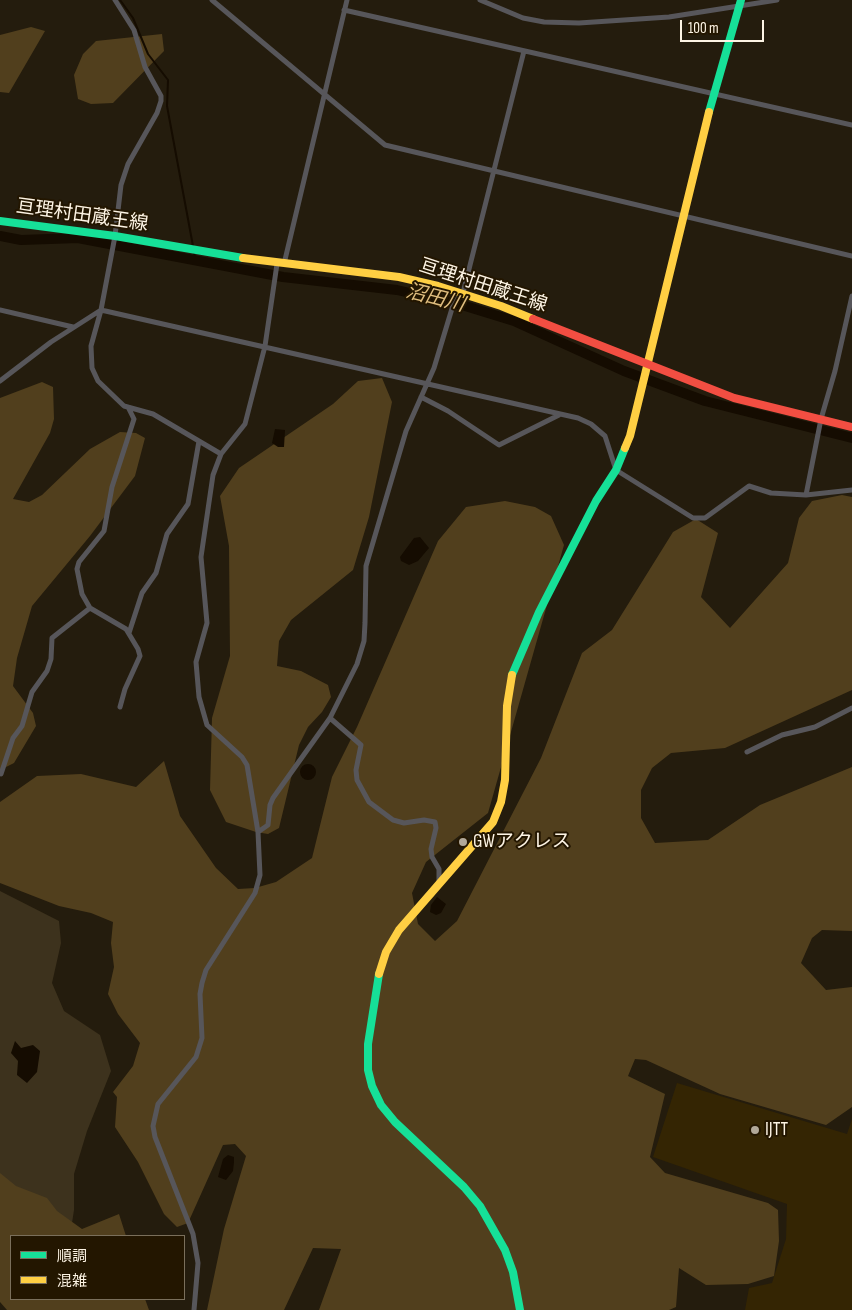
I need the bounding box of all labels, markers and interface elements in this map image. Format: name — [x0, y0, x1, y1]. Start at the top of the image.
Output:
scale bar — [682, 10, 766, 42]
text: 100 m — [688, 19, 719, 38]
street label: 亘理村田蔵王線 — [15, 195, 149, 237]
street label: 亘理村田蔵王線 — [416, 255, 550, 317]
water label: 沼田川 — [403, 280, 467, 318]
place label: GWアクレス — [473, 831, 571, 853]
marker: GWアクレス — [457, 836, 469, 848]
place label: IJTT — [765, 1119, 788, 1141]
marker: IJTT — [749, 1124, 761, 1136]
legend — [10, 1235, 185, 1300]
text: 順調 — [57, 1247, 87, 1266]
text: 混雑 — [57, 1272, 87, 1291]

